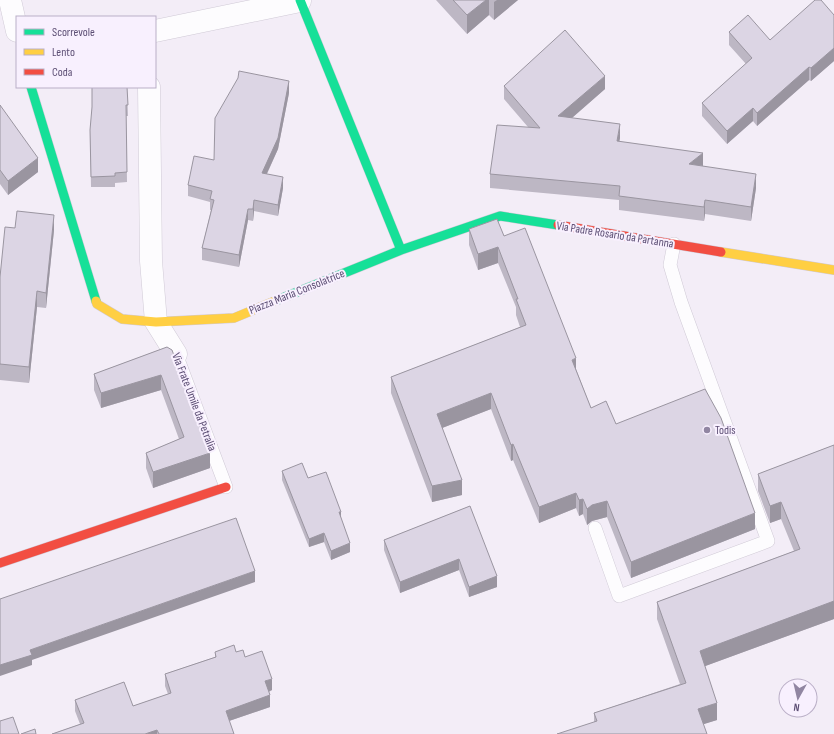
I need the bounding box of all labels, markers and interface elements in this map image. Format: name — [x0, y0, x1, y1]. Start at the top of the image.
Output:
legend — [16, 16, 156, 88]
text: Scorrevole — [52, 25, 95, 40]
text: Lento — [52, 45, 75, 60]
text: Coda — [52, 65, 73, 80]
street label: Via Padre Rosario da Partanna — [555, 218, 675, 252]
street label: Piazza Maria Consolatrice — [247, 266, 347, 318]
street label: Via Frate Umile da Petralia — [168, 351, 220, 454]
place label: Todis — [715, 423, 736, 438]
marker: Todis — [702, 425, 712, 435]
north arrow — [778, 678, 818, 718]
text: N — [793, 701, 800, 714]

